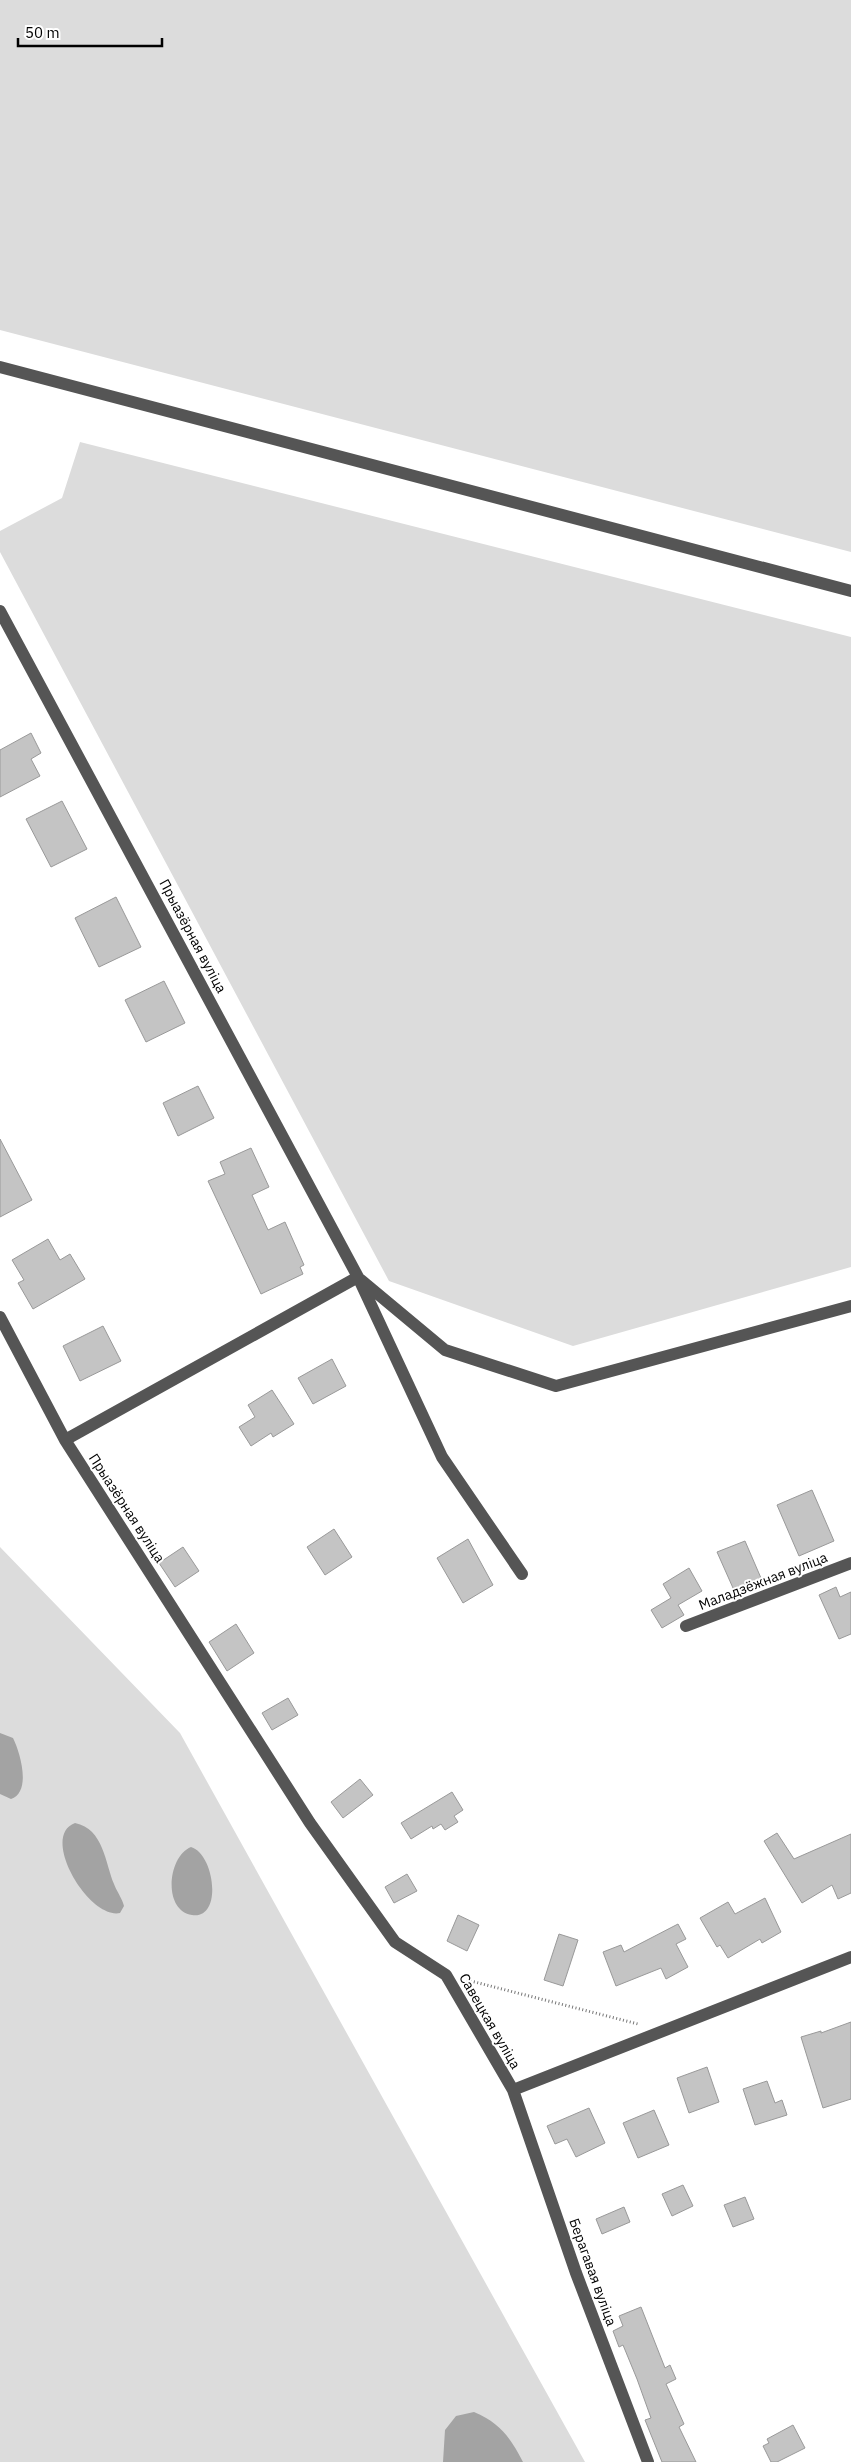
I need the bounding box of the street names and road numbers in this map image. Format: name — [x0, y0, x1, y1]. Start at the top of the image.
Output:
street label: Прыазёрная вуліца — [155, 876, 231, 997]
street label: Прыазёрная вуліца — [85, 1450, 169, 1566]
street label: Маладзёжная вуліца — [696, 1548, 830, 1614]
street label: Савецкая вуліца — [455, 1970, 525, 2073]
street label: Берагавая вуліца — [565, 2216, 621, 2329]

